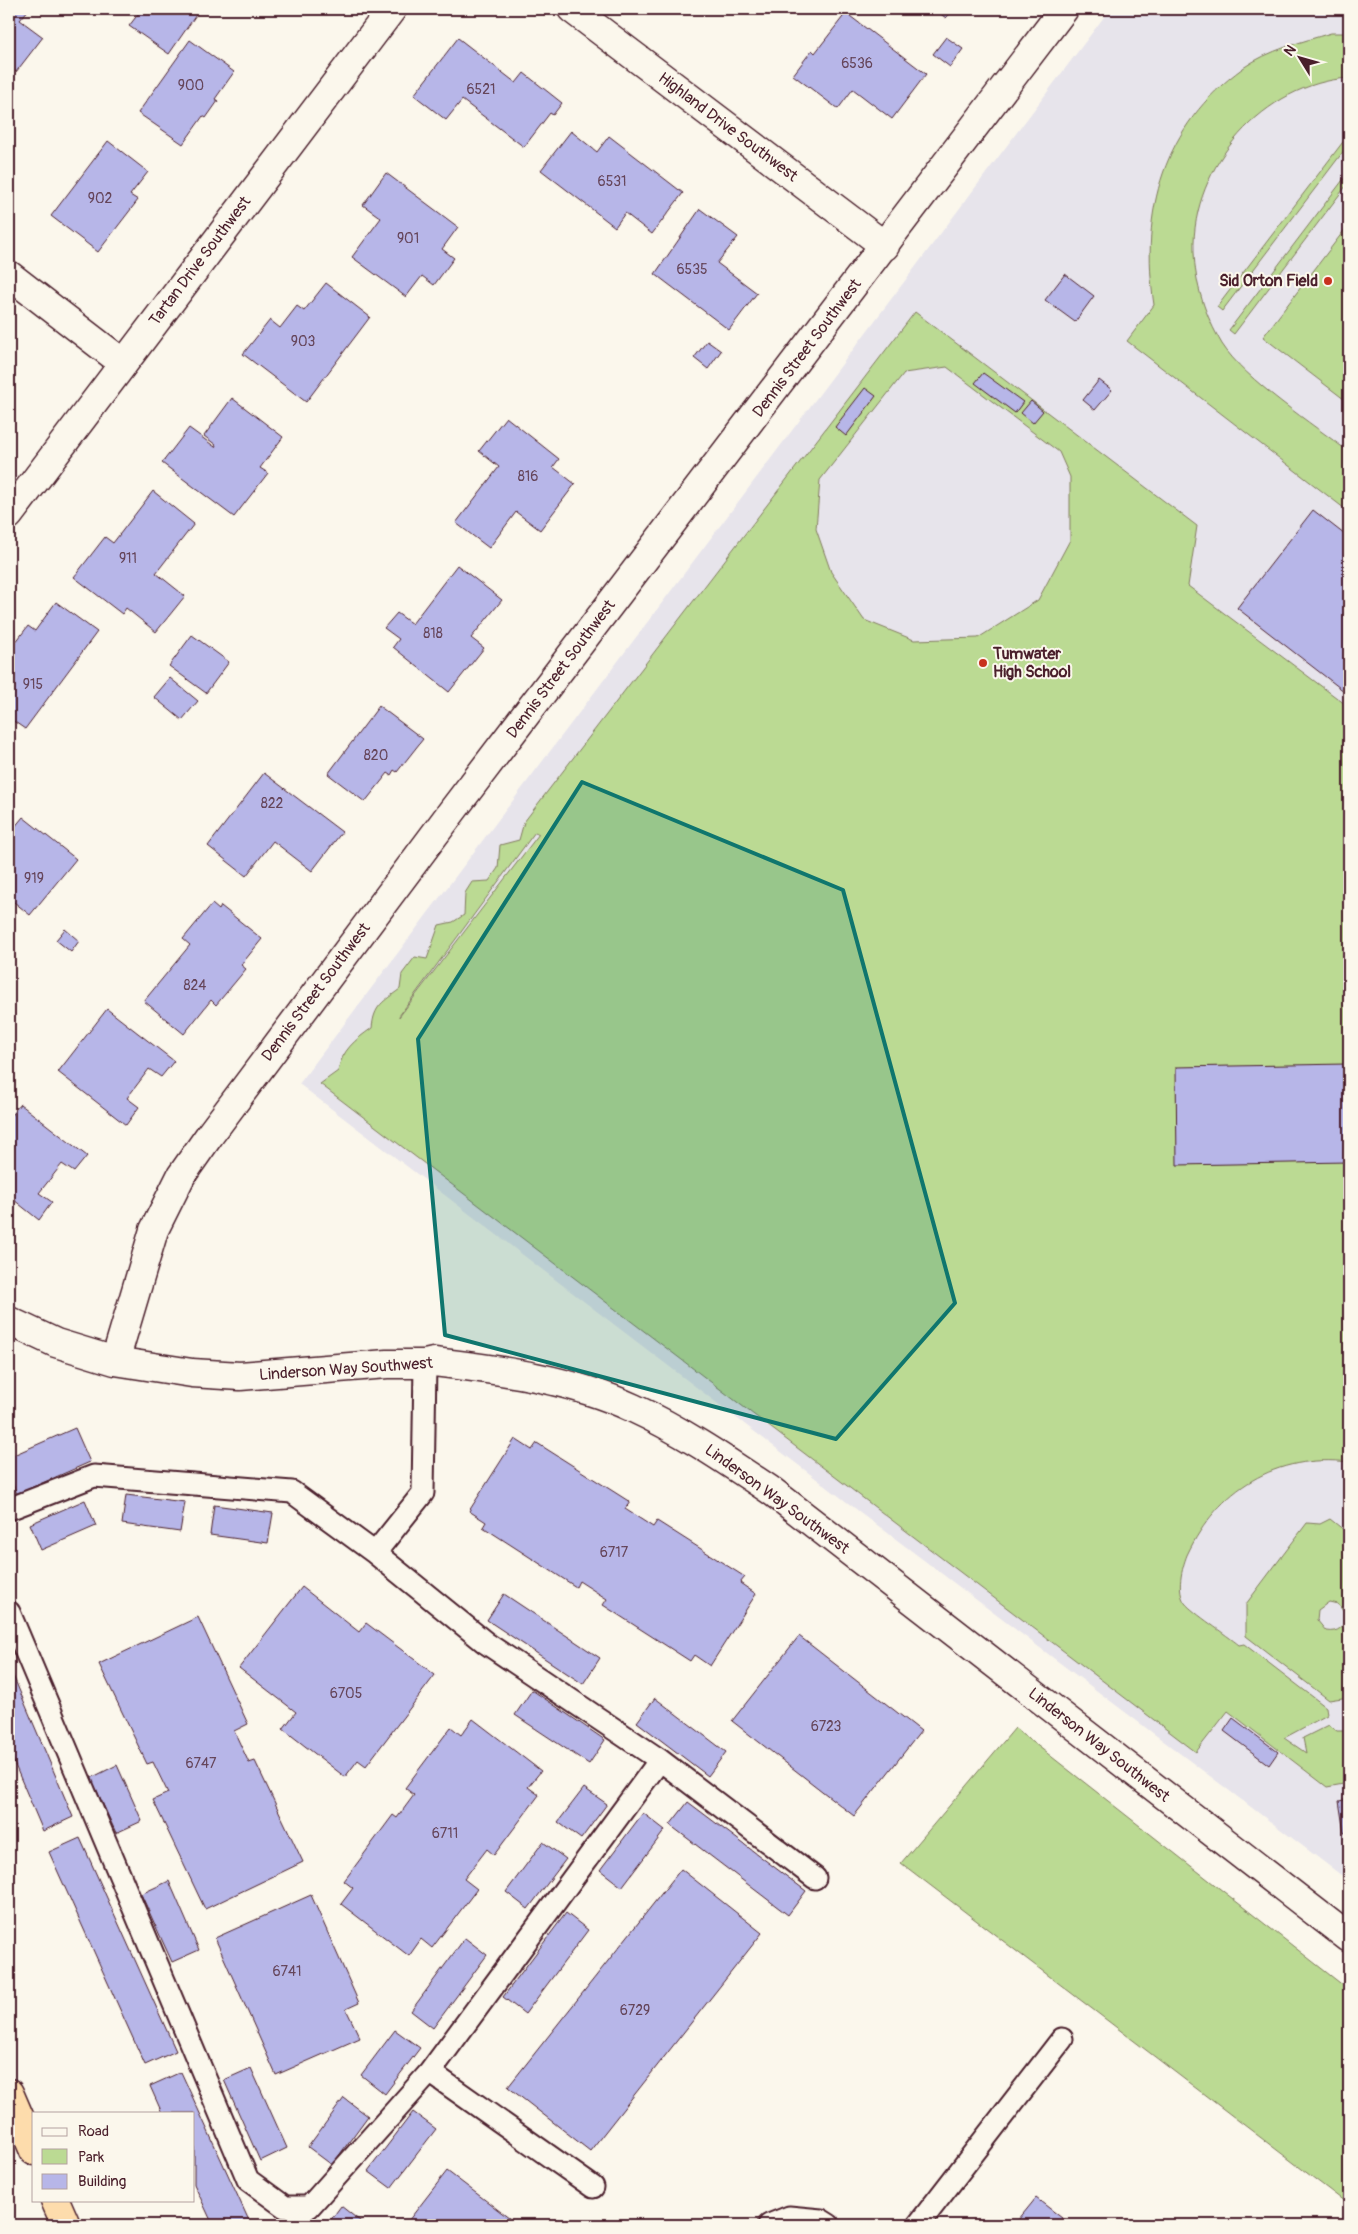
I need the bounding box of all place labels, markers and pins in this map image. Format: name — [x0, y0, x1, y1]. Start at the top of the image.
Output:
place label: Sid Orton Field — [1219, 271, 1318, 291]
marker: Sid Orton Field — [1322, 275, 1334, 287]
place label: Tumwater High School — [992, 644, 1071, 682]
marker: Tumwater High School — [977, 657, 989, 669]

